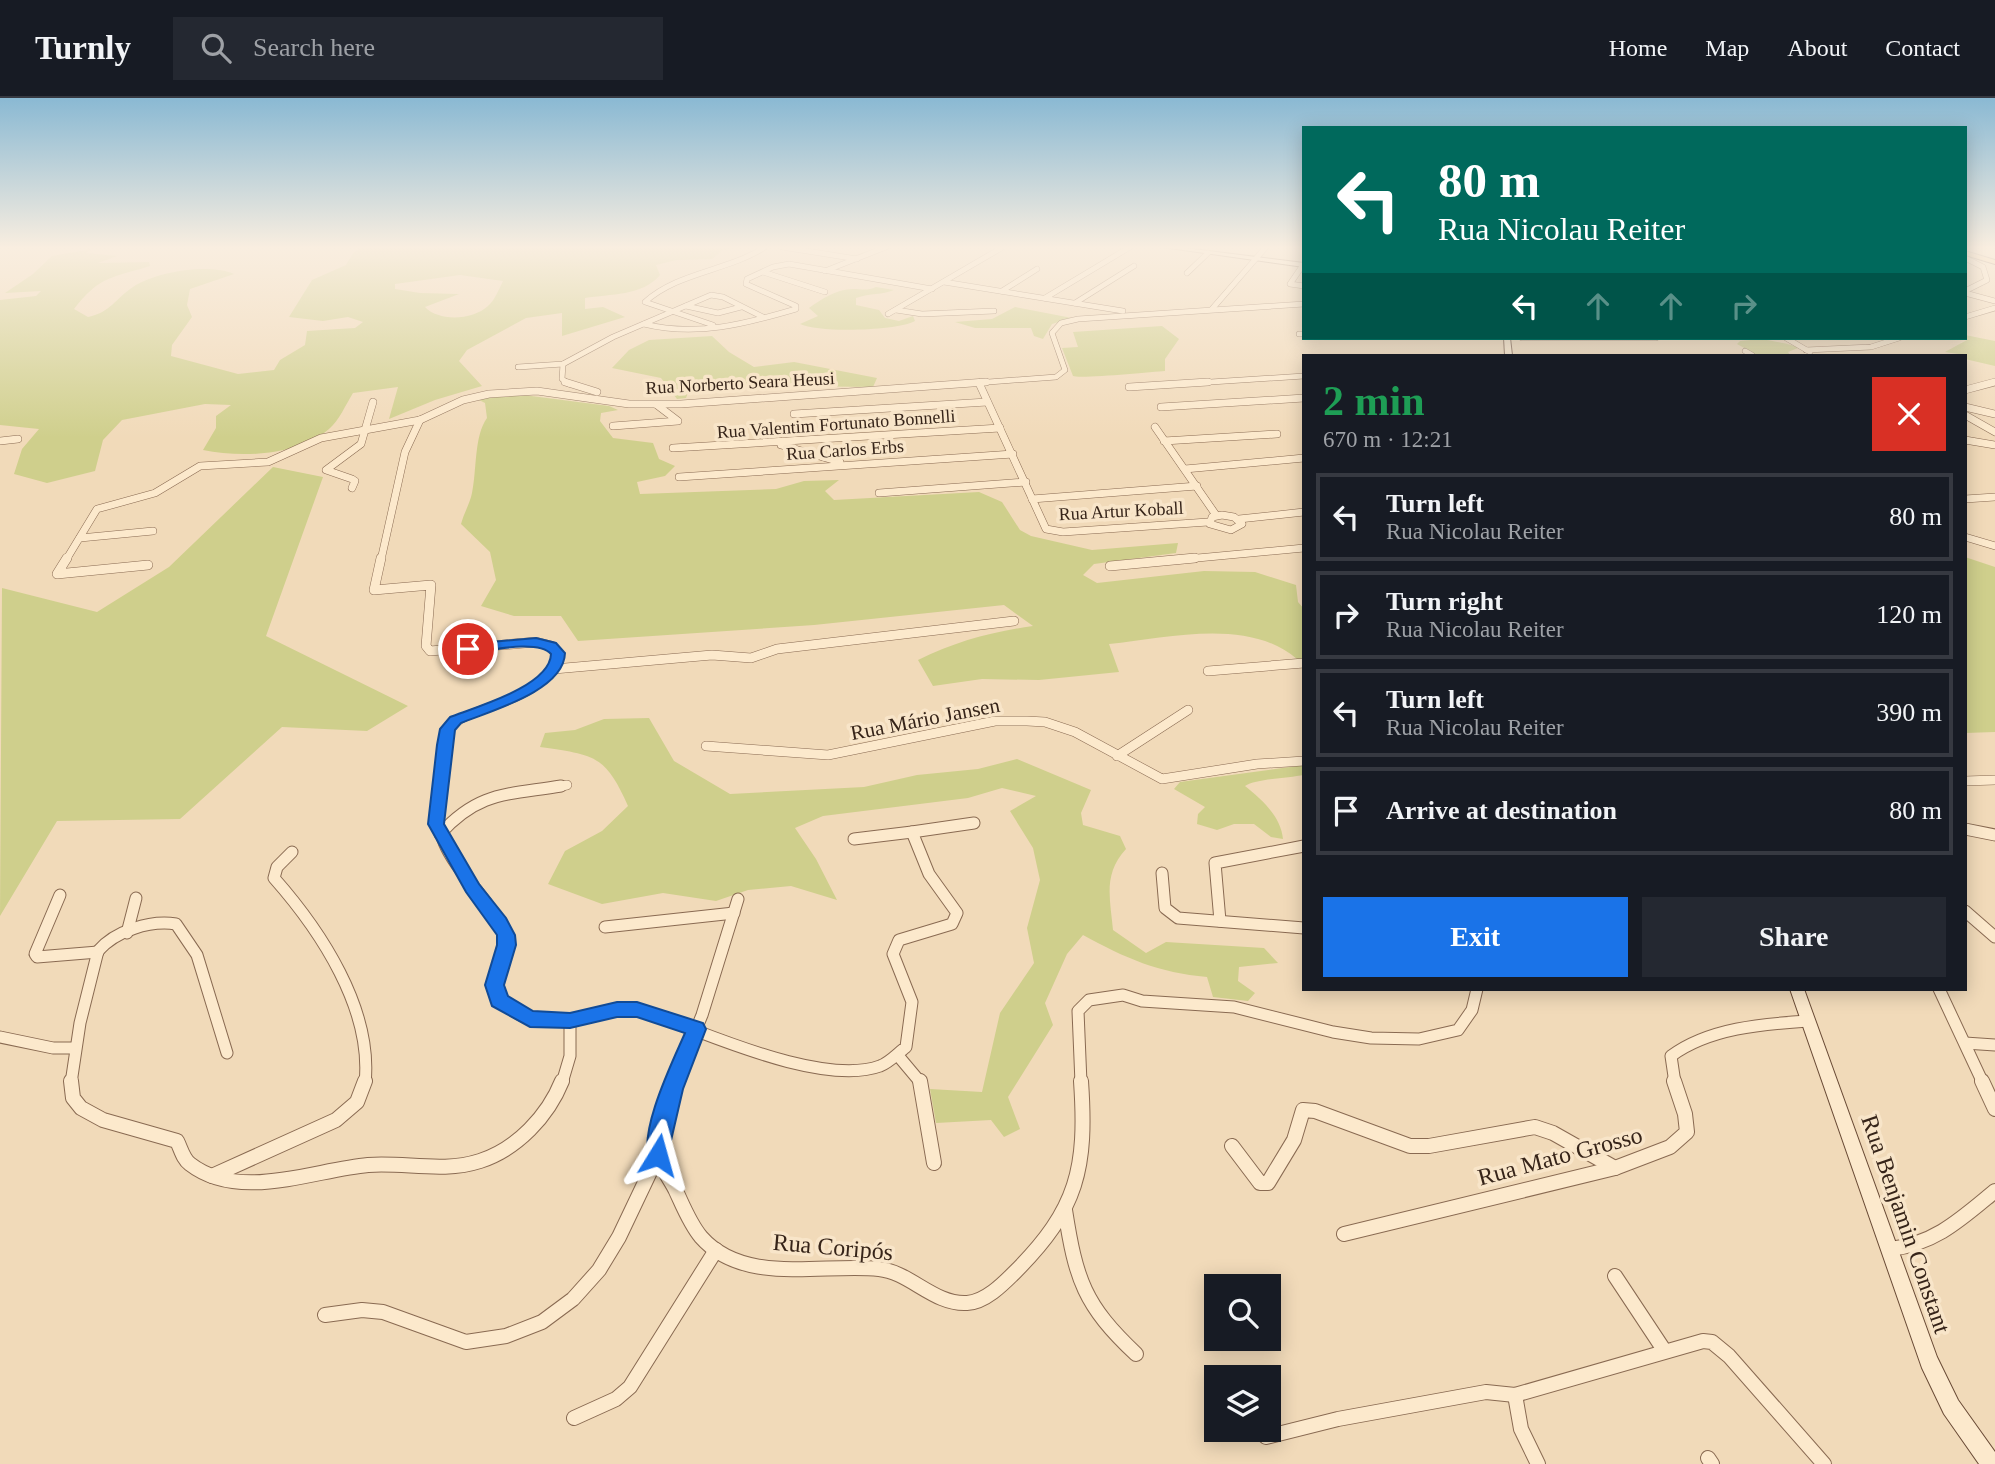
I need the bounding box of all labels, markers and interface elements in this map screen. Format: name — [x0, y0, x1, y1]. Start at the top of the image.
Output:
search box — [173, 17, 663, 80]
icon: search — [197, 29, 235, 67]
text: Turnly — [35, 30, 131, 66]
text: Search here — [253, 33, 375, 62]
text: Home — [1609, 35, 1667, 61]
text: Map — [1705, 35, 1749, 61]
text: About — [1787, 35, 1847, 61]
text: Contact — [1885, 35, 1960, 61]
text: 80 m — [1438, 153, 1540, 208]
icon: left — [1323, 154, 1414, 245]
text: Rua Nicolau Reiter — [1438, 211, 1685, 247]
icon: left — [1506, 287, 1544, 325]
icon: ahead — [1579, 287, 1617, 325]
icon: ahead — [1652, 287, 1690, 325]
icon: right — [1725, 287, 1763, 325]
street label: Rua Norberto Seara Heusi — [645, 368, 835, 398]
button: close — [1872, 377, 1946, 451]
text: 2 min — [1323, 378, 1425, 424]
street label: Rua Valentim Fortunato Bonnelli — [716, 406, 956, 442]
text: 670 m · 12:21 — [1323, 427, 1453, 452]
street label: Rua Carlos Erbs — [785, 436, 905, 464]
text: Turn left — [1386, 489, 1484, 518]
street label: Rua Artur Koball — [1058, 498, 1184, 524]
icon: left — [1327, 498, 1365, 536]
text: 80 m — [1889, 502, 1942, 531]
text: Rua Nicolau Reiter — [1386, 519, 1564, 544]
text: Turn right — [1386, 587, 1503, 616]
icon: right — [1327, 596, 1365, 634]
text: 120 m — [1876, 600, 1942, 629]
text: Rua Nicolau Reiter — [1386, 617, 1564, 642]
pin — [438, 619, 498, 679]
icon: arrive — [449, 630, 487, 668]
text: Turn left — [1386, 685, 1484, 714]
street label: Rua Mário Jansen — [848, 693, 1002, 745]
icon: left — [1327, 694, 1365, 732]
text: 390 m — [1876, 698, 1942, 727]
text: Rua Nicolau Reiter — [1386, 715, 1564, 740]
icon: arrive — [1327, 792, 1365, 830]
text: Arrive at destination — [1386, 796, 1617, 825]
text: 80 m — [1889, 796, 1942, 825]
button: Exit — [1323, 897, 1628, 977]
button: Share — [1642, 897, 1946, 977]
street label: Rua Benjamin Constant — [1856, 1111, 1956, 1337]
position arrow — [621, 1118, 695, 1192]
street label: Rua Mato Grosso — [1475, 1122, 1645, 1190]
street label: Rua Coripós — [772, 1229, 894, 1265]
map controls — [1204, 1274, 1281, 1442]
button: search — [1204, 1274, 1281, 1351]
button: layers — [1204, 1365, 1281, 1442]

